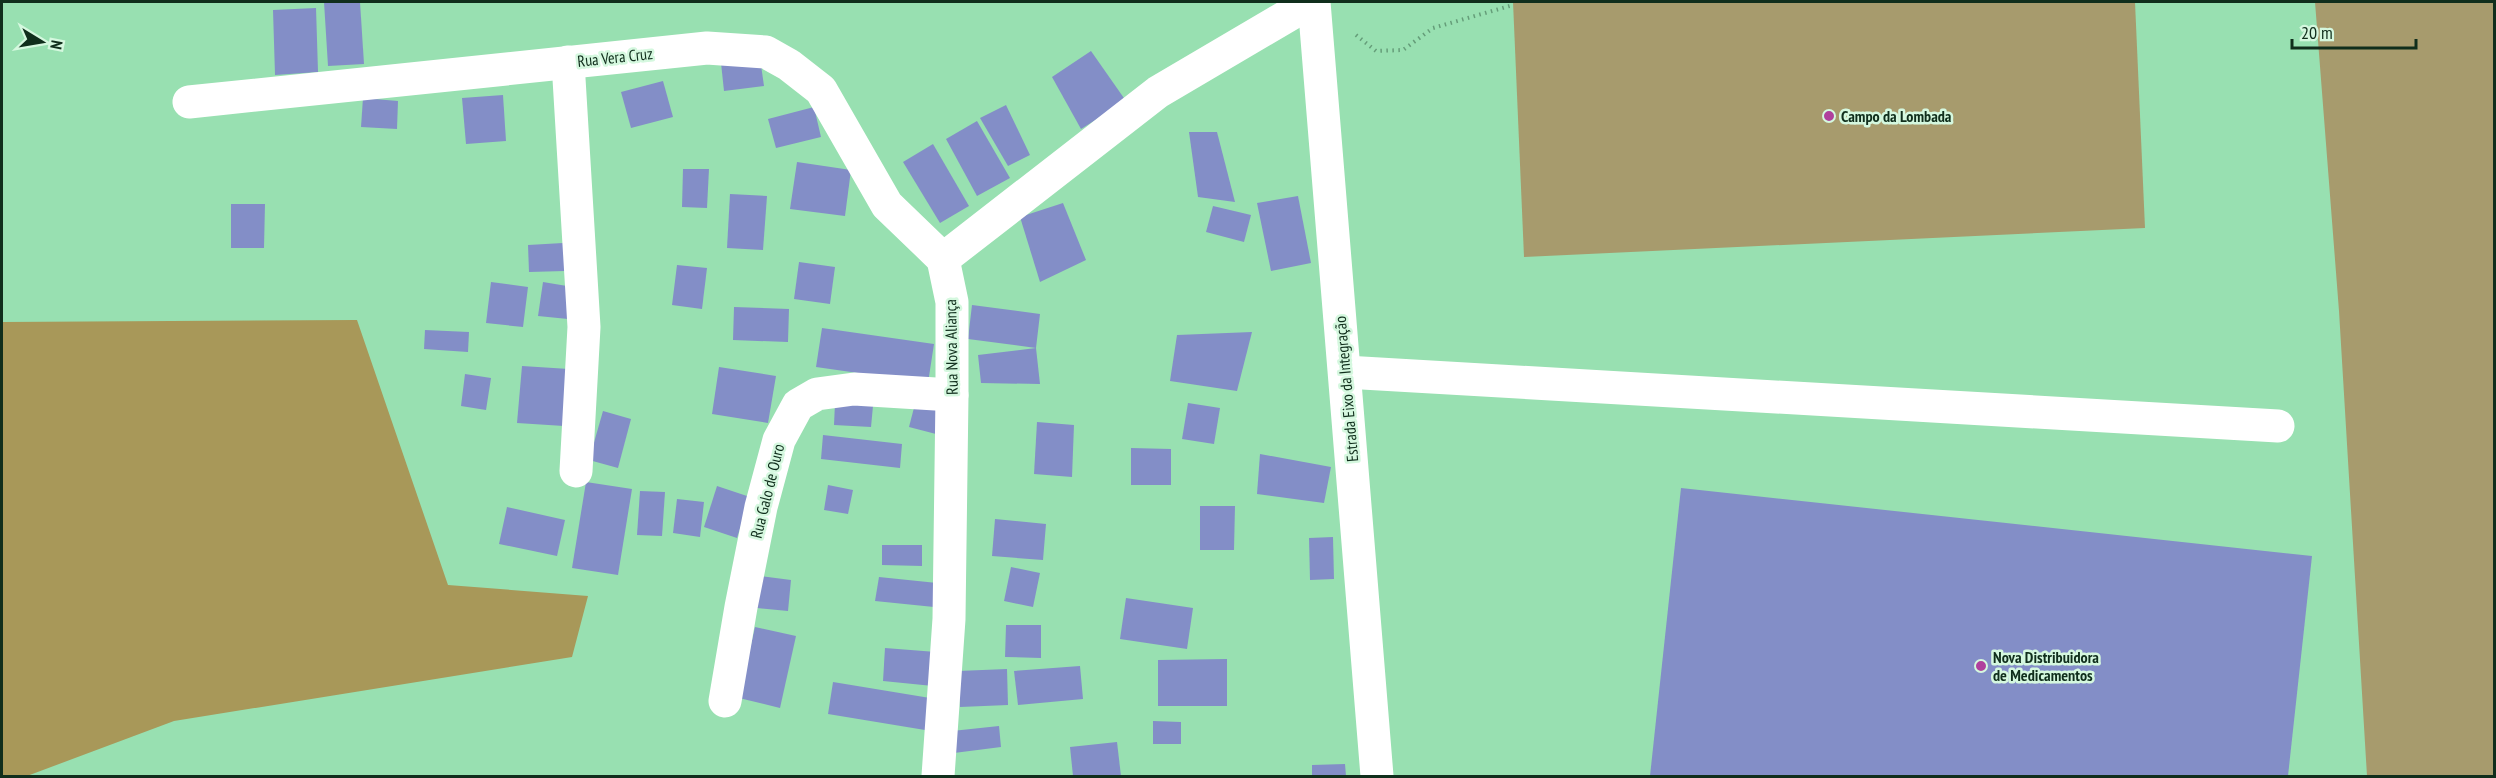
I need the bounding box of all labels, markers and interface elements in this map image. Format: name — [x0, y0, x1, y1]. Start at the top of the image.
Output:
north arrow — [12, 12, 72, 72]
scale bar — [2292, 12, 2416, 50]
text: 20 m — [2301, 21, 2333, 44]
text: N — [46, 39, 67, 51]
street label: Rua Vera Cruz — [576, 43, 654, 71]
place label: Campo da Lombada — [1841, 106, 1952, 126]
marker: Campo da Lombada — [1822, 109, 1836, 123]
street label: Rua Nova Aliança — [940, 299, 962, 395]
street label: Estrada Eixo da Integração — [1330, 315, 1362, 463]
street label: Rua Galo de Ouro — [746, 442, 788, 540]
place label: Nova Distribuidora de Medicamentos — [1993, 647, 2099, 685]
marker: Nova Distribuidora de Medicamentos — [1974, 659, 1988, 673]

